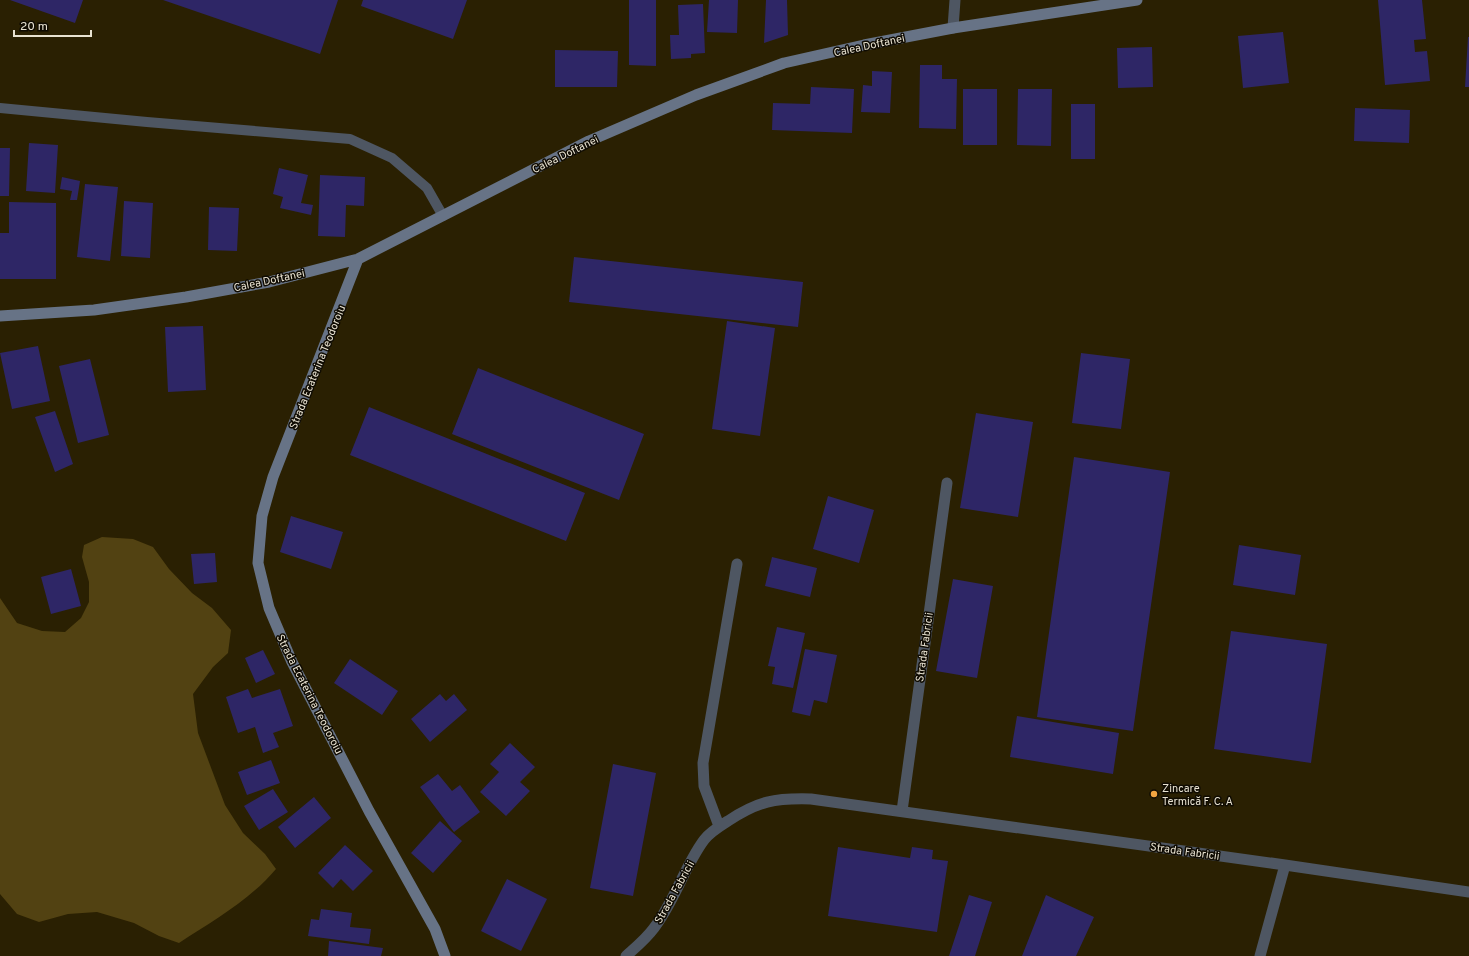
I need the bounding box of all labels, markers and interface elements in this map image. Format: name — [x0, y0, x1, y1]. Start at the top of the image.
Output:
scale bar — [14, 12, 91, 38]
text: 20 m — [20, 19, 48, 35]
street label: Calea Doftanei — [832, 32, 906, 60]
street label: Calea Doftanei — [530, 133, 601, 177]
street label: Calea Doftanei — [232, 267, 306, 295]
street label: Strada Ecaterina Teodoroiu — [287, 303, 349, 431]
street label: Strada Fabricii — [913, 611, 937, 683]
street label: Strada Ecaterina Teodoroiu — [273, 632, 345, 757]
place label: Zincare Termică F. C. A — [1162, 782, 1233, 809]
marker: Zincare Termică F. C. A — [1149, 789, 1159, 799]
street label: Strada Fabricii — [1149, 840, 1221, 864]
street label: Strada Fabricii — [652, 858, 698, 927]

